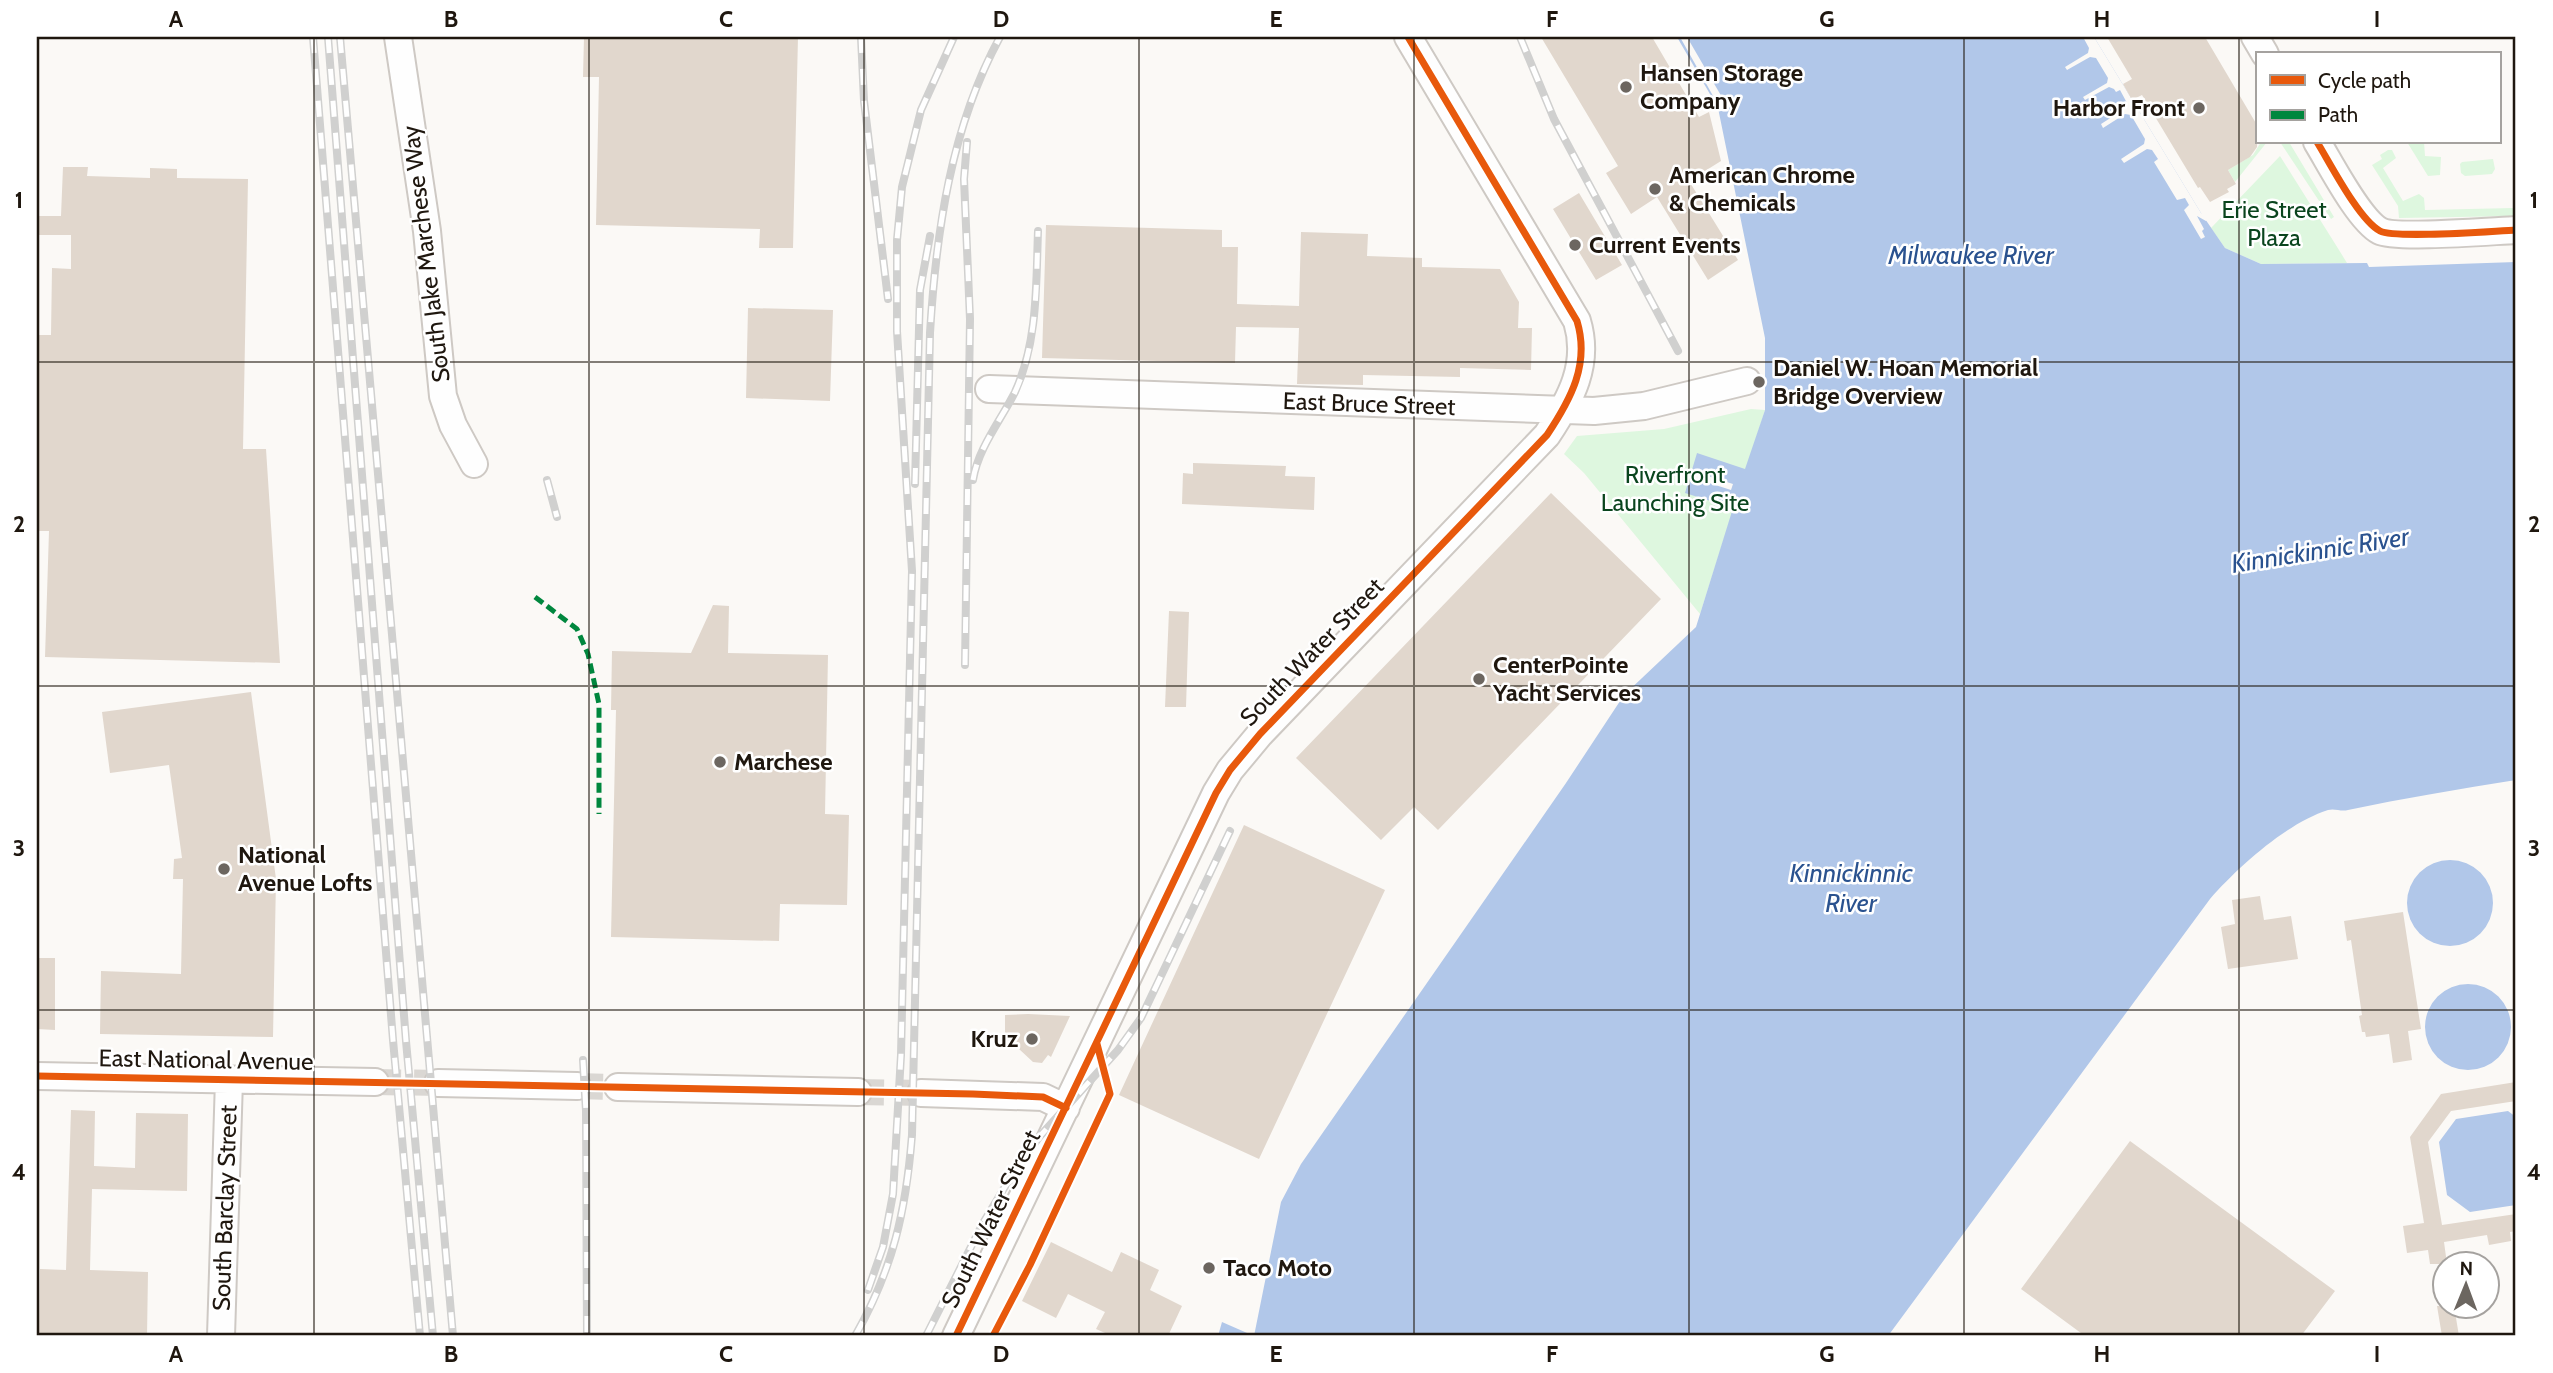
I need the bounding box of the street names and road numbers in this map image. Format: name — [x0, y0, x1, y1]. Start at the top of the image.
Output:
street label: South Jake Marchese Way — [395, 124, 456, 384]
street label: East Bruce Street — [1282, 386, 1456, 421]
street label: South Water Street — [1234, 572, 1390, 732]
street label: East National Avenue — [98, 1043, 314, 1076]
street label: South Barclay Street — [206, 1104, 243, 1312]
street label: South Water Street — [935, 1125, 1046, 1312]

